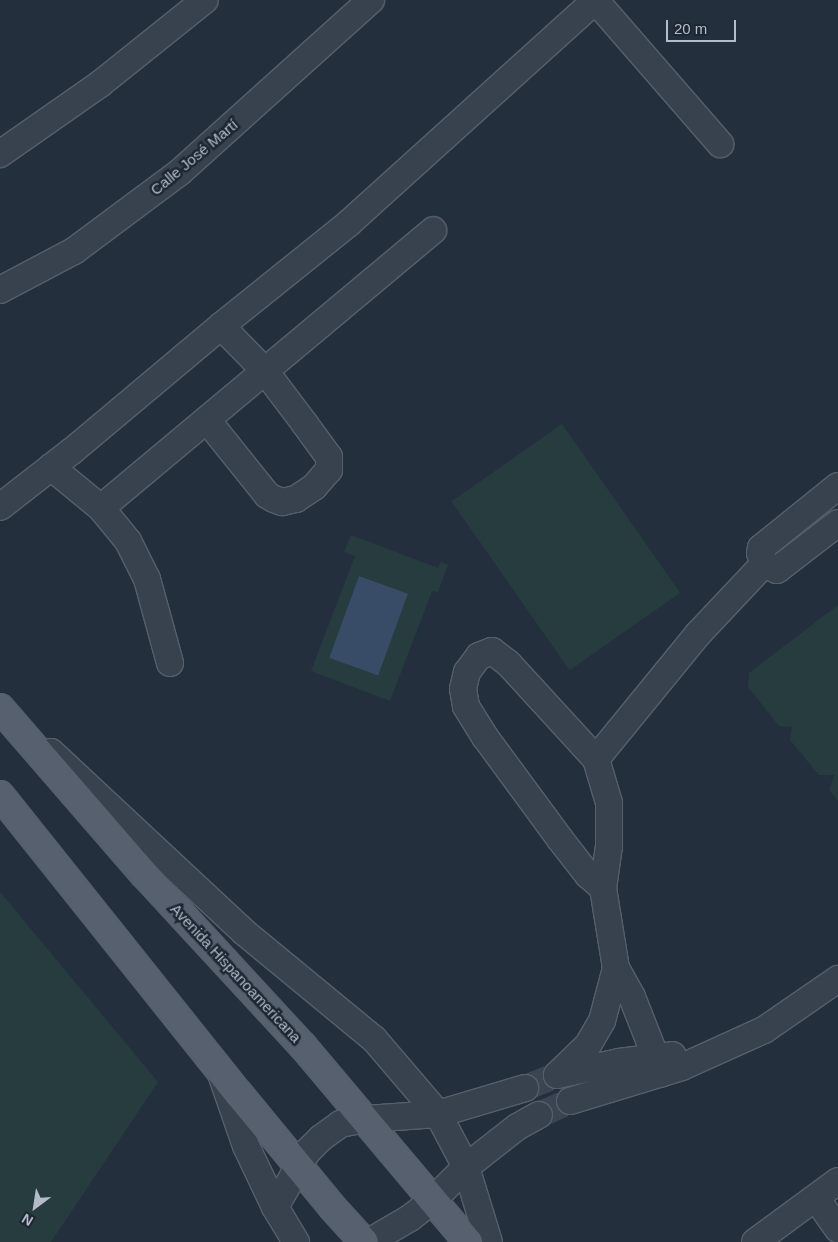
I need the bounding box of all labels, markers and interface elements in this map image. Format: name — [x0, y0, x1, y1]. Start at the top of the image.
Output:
scale bar — [668, 10, 738, 42]
text: 20 m — [674, 20, 707, 37]
street label: Calle José Martí — [147, 115, 241, 199]
street label: Avenida Hispanoamericana — [167, 900, 305, 1046]
north arrow — [10, 1182, 60, 1232]
text: N — [19, 1210, 36, 1229]

